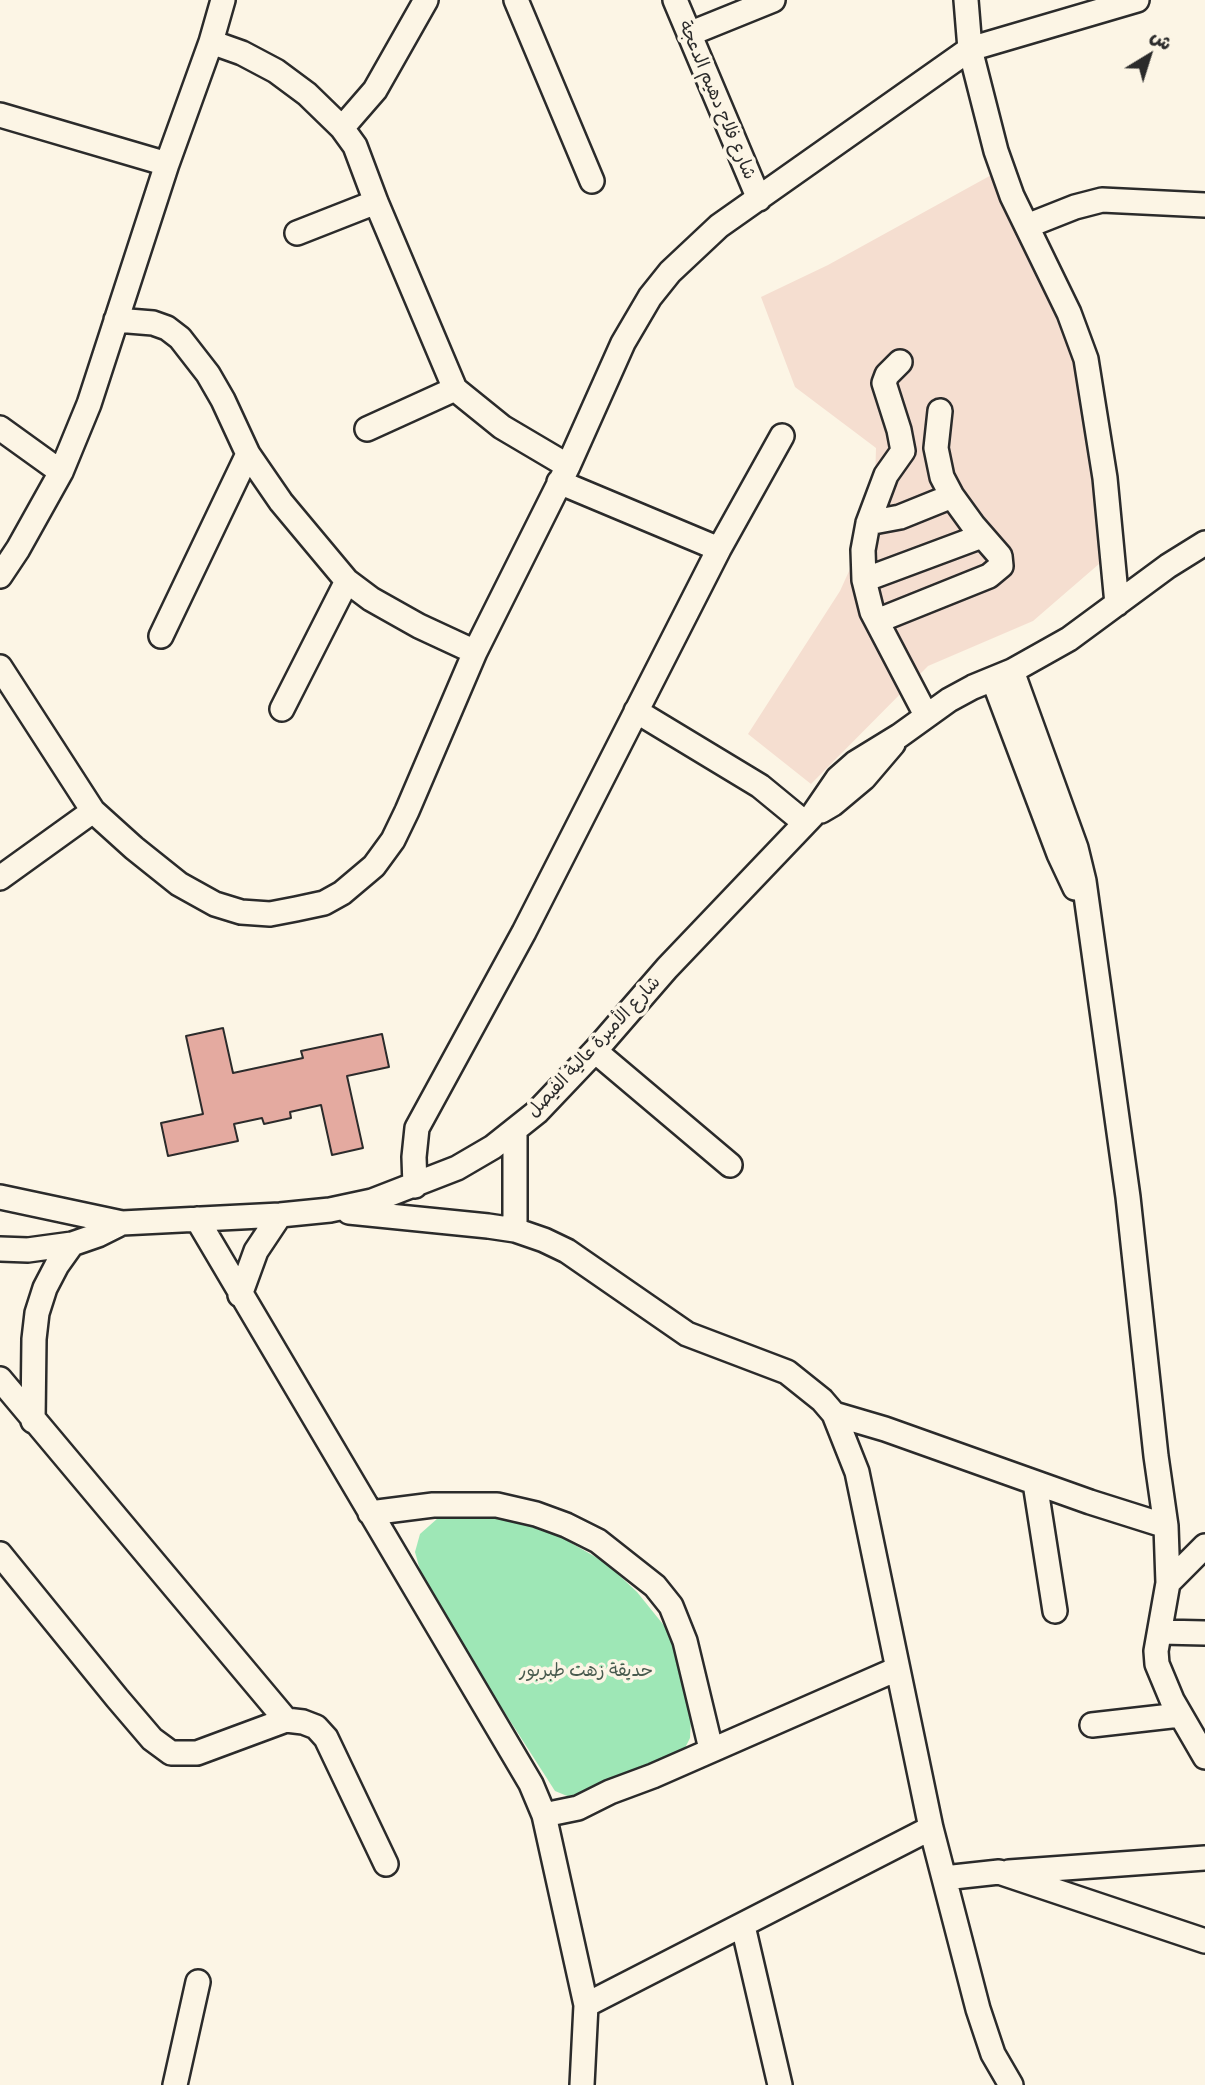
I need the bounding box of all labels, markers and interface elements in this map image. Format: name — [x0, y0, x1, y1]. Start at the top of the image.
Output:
street label: شارع فلاح دهيم الدعجة — [674, 17, 760, 183]
north arrow — [1114, 21, 1184, 91]
text: ش — [1146, 24, 1178, 55]
street label: شارع الأميرة عالية الفيصل — [523, 972, 665, 1122]
park label: حديقة زهت طبربور — [519, 1660, 653, 1682]

